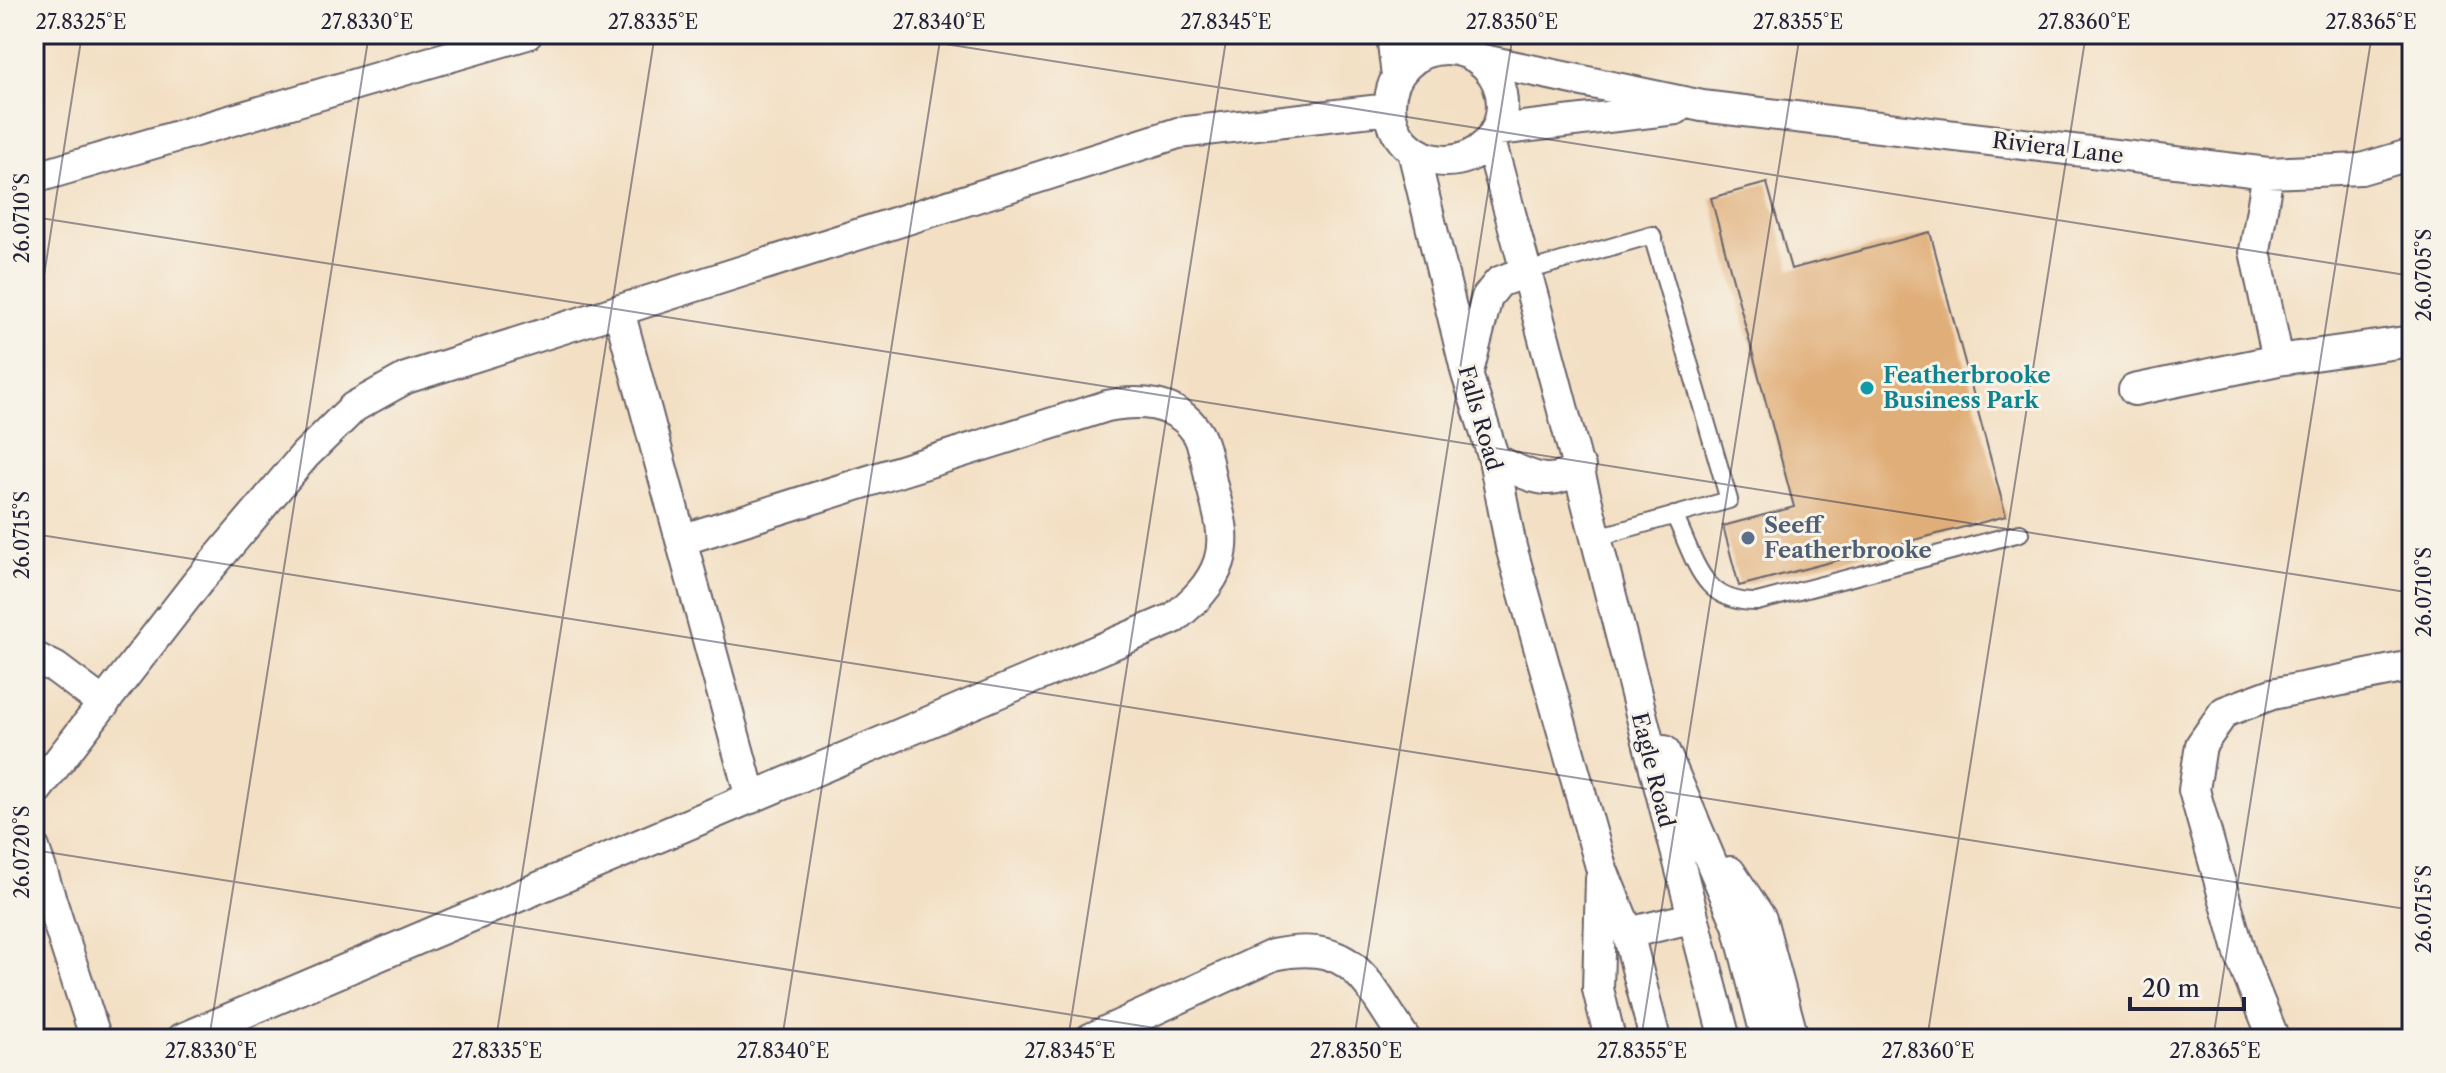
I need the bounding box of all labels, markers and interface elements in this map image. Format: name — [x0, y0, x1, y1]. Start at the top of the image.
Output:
text: 27.8325°E — [35, 10, 127, 34]
text: 27.8330°E — [321, 10, 413, 34]
text: 27.8335°E — [608, 10, 698, 34]
text: 27.8340°E — [892, 10, 986, 34]
text: 27.8345°E — [1180, 10, 1272, 34]
text: 27.8350°E — [1466, 10, 1558, 34]
text: 27.8355°E — [1753, 10, 1843, 34]
text: 27.8360°E — [2037, 10, 2131, 34]
text: 27.8365°E — [2325, 10, 2417, 34]
street label: Riviera Lane — [1991, 127, 2125, 169]
text: 26.0710°S — [10, 173, 34, 263]
text: 26.0705°S — [2412, 229, 2436, 321]
street label: Falls Road — [1452, 362, 1508, 474]
place label: Featherbrooke Business Park — [1883, 362, 2051, 414]
marker: Featherbrooke Business Park — [1858, 379, 1876, 397]
text: 26.0715°S — [10, 491, 34, 579]
place label: Seeff Featherbrooke — [1764, 512, 1932, 564]
marker: Seeff Featherbrooke — [1739, 529, 1757, 547]
text: 26.0710°S — [2412, 547, 2436, 637]
street label: Eagle Road — [1626, 710, 1680, 830]
text: 26.0720°S — [10, 805, 34, 899]
text: 26.0715°S — [2412, 865, 2436, 953]
scale bar — [2130, 961, 2244, 1011]
text: 20 m — [2142, 974, 2200, 1003]
text: 27.8330°E — [165, 1039, 257, 1063]
text: 27.8335°E — [452, 1039, 542, 1063]
text: 27.8340°E — [736, 1039, 830, 1063]
text: 27.8345°E — [1024, 1039, 1116, 1063]
text: 27.8350°E — [1310, 1039, 1402, 1063]
text: 27.8355°E — [1597, 1039, 1687, 1063]
text: 27.8360°E — [1881, 1039, 1975, 1063]
text: 27.8365°E — [2169, 1039, 2261, 1063]

